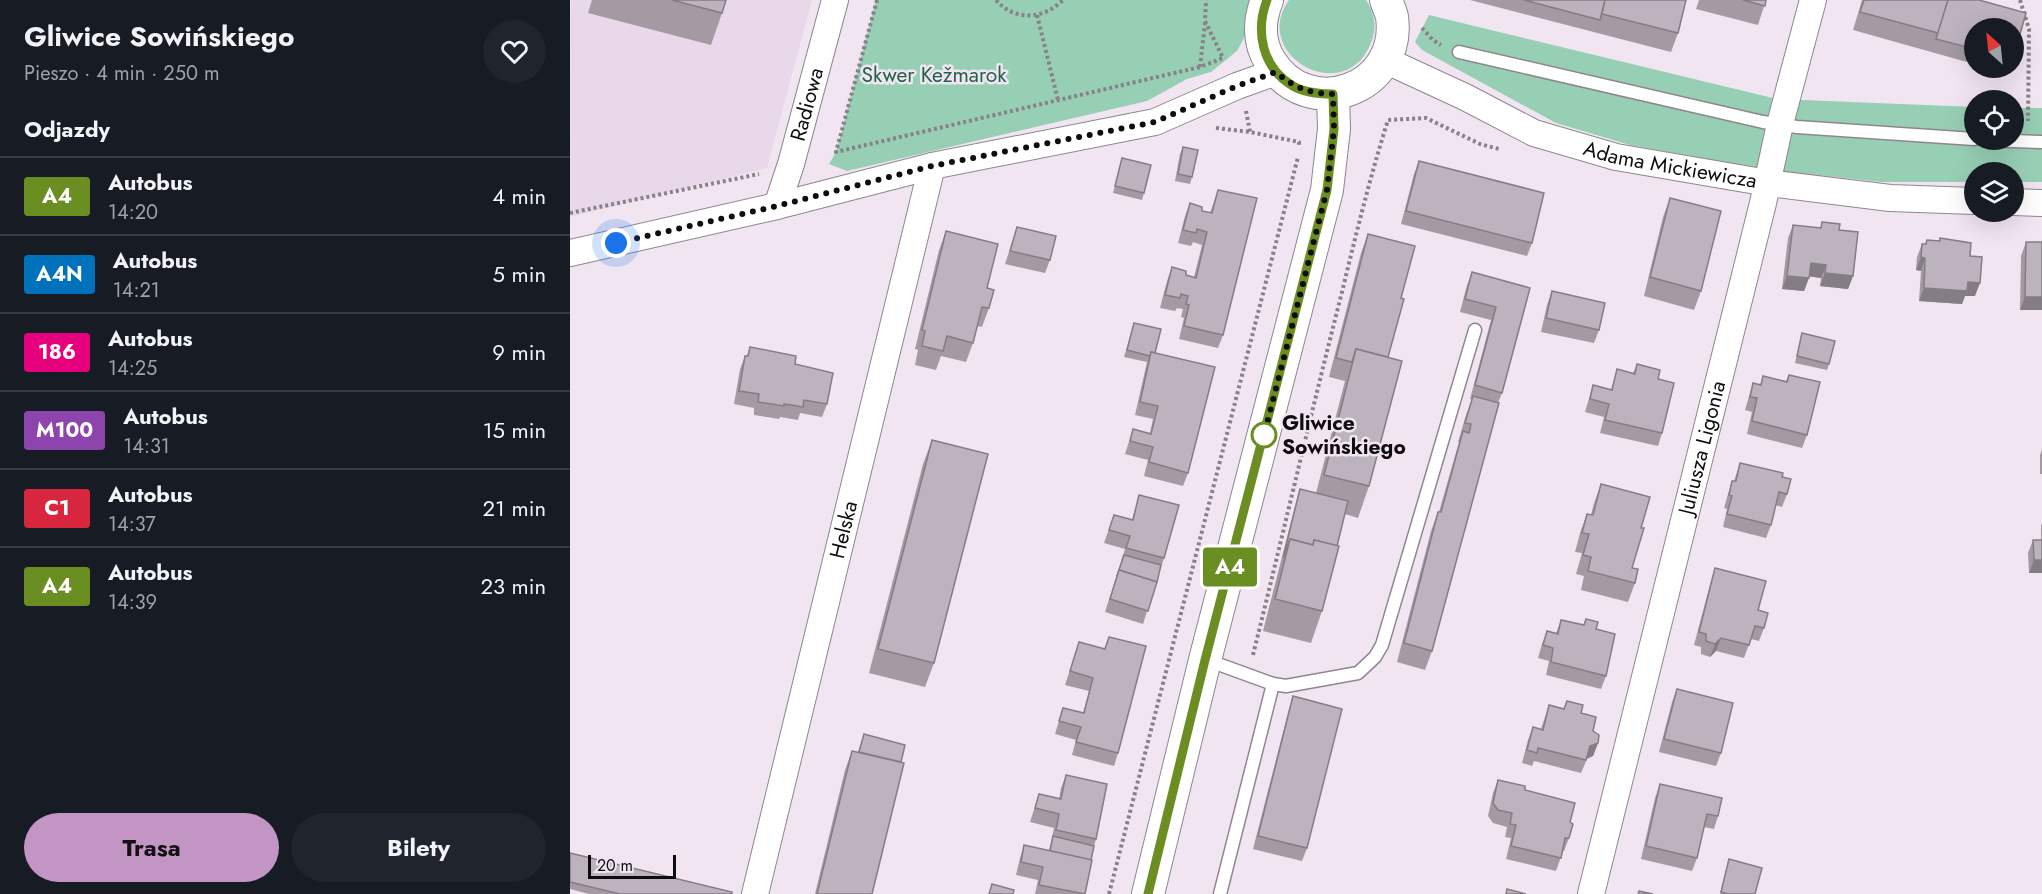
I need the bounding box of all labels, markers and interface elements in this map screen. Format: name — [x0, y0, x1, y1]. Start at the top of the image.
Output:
text: Gliwice Sowińskiego — [24, 16, 294, 57]
north arrow — [1964, 18, 2024, 78]
map controls — [1964, 18, 2024, 222]
button: heart — [483, 20, 546, 83]
text: Pieszo · 4 min · 250 m — [24, 59, 220, 88]
park label: Skwer Kežmarok — [861, 60, 1007, 90]
street label: Radiowa — [783, 64, 831, 144]
button: locate — [1964, 90, 2024, 150]
text: Odjazdy — [24, 113, 110, 145]
street label: Adama Mickiewicza — [1580, 133, 1759, 196]
button: layers — [1964, 162, 2024, 222]
text: Autobus — [108, 166, 193, 198]
text: 4 min — [492, 180, 546, 212]
text: A4 — [42, 181, 72, 211]
text: 14:20 — [108, 198, 158, 227]
your location — [601, 228, 631, 258]
text: Autobus — [113, 244, 197, 276]
text: 5 min — [493, 258, 546, 290]
text: A4N — [36, 259, 83, 289]
text: 14:21 — [113, 276, 160, 305]
text: Autobus — [108, 322, 193, 354]
text: 9 min — [492, 336, 546, 368]
text: 186 — [38, 337, 76, 367]
text: 14:25 — [108, 354, 157, 383]
street label: Juliusza Ligonia — [1670, 378, 1733, 521]
text: Autobus — [123, 400, 208, 432]
place label: Gliwice Sowińskiego — [1282, 408, 1406, 462]
text: 15 min — [483, 414, 546, 446]
text: M100 — [36, 415, 93, 445]
marker: Gliwice Sowińskiego — [1251, 422, 1277, 448]
text: 14:31 — [123, 432, 170, 461]
text: Autobus — [108, 478, 193, 510]
text: 21 min — [483, 492, 546, 524]
text: C1 — [44, 493, 70, 523]
street label: Helska — [822, 498, 865, 562]
text: 14:37 — [108, 510, 156, 539]
line badge: A4 — [1203, 548, 1257, 586]
text: A4 — [1215, 552, 1245, 582]
text: Autobus — [108, 556, 193, 588]
text: 23 min — [480, 570, 546, 602]
text: A4 — [42, 571, 72, 601]
text: 14:39 — [108, 588, 157, 617]
button: Trasa — [24, 813, 279, 882]
button: Bilety — [291, 813, 546, 882]
scale bar — [588, 852, 676, 880]
text: 20 m — [597, 854, 633, 877]

